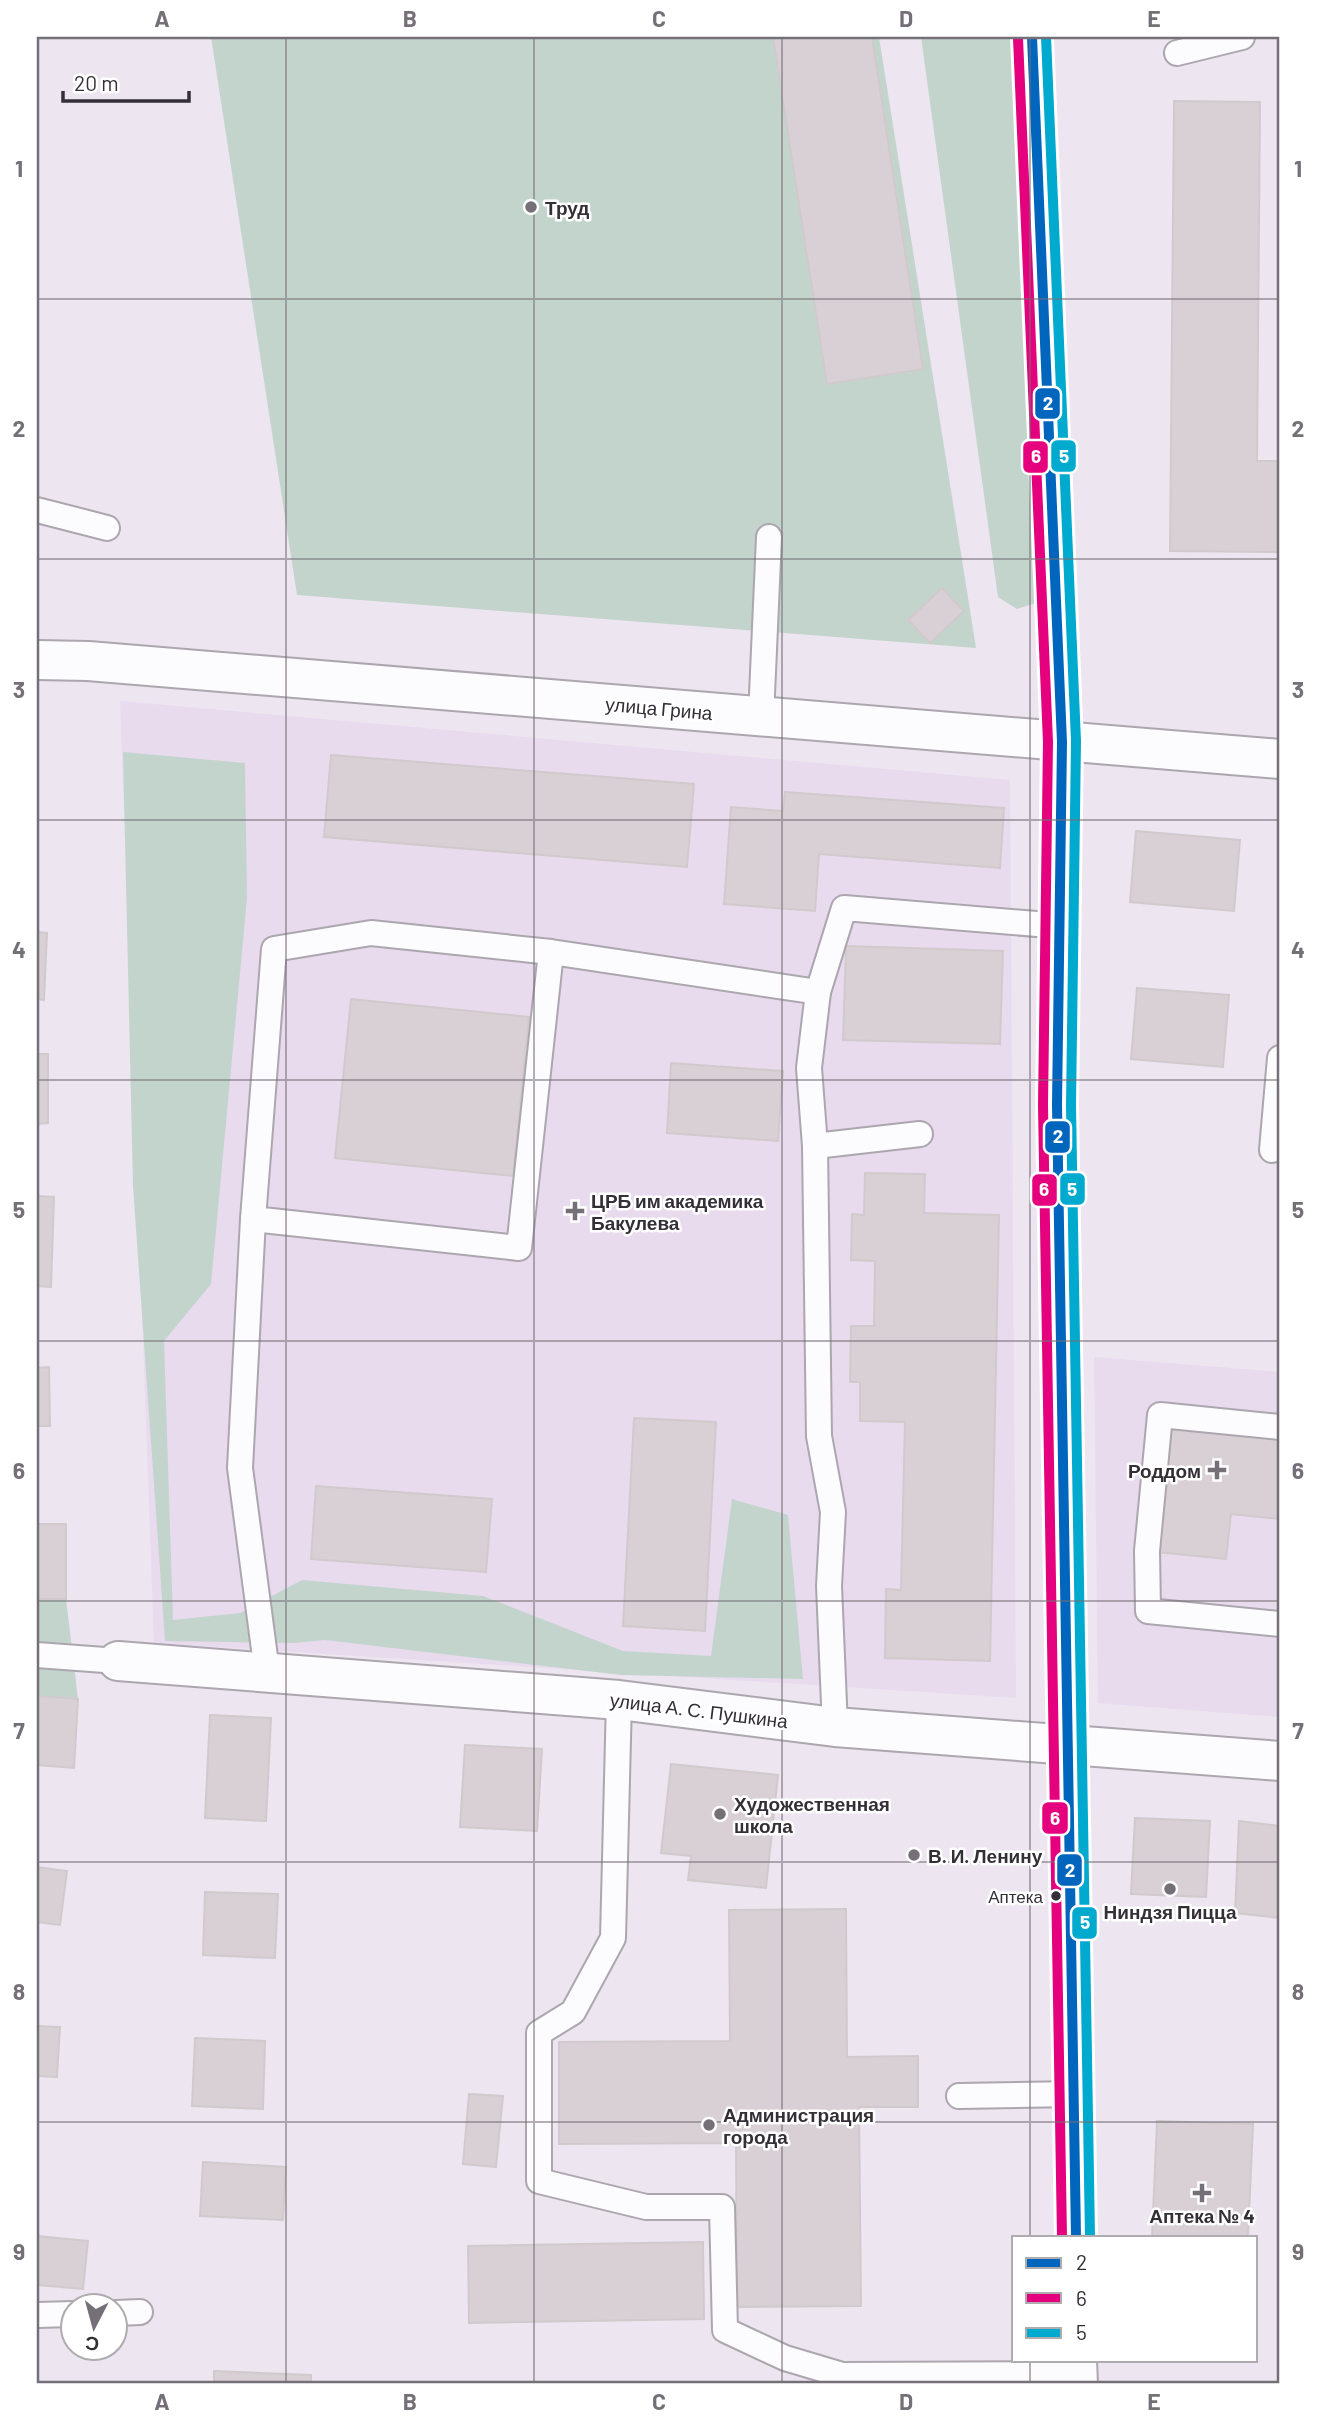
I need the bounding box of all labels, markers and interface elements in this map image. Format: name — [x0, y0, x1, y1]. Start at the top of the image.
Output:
text: A — [154, 4, 170, 32]
text: B — [403, 4, 417, 32]
text: C — [652, 4, 666, 32]
text: D — [899, 4, 913, 32]
text: E — [1147, 4, 1161, 32]
scale bar — [63, 60, 189, 104]
text: 20 m — [74, 70, 119, 95]
text: 1 — [15, 154, 23, 182]
text: 1 — [1294, 154, 1302, 182]
place label: Труд — [545, 196, 589, 219]
marker: Труд — [523, 199, 539, 215]
line badge: 2 — [1034, 387, 1061, 420]
text: 2 — [1043, 391, 1053, 414]
text: 2 — [13, 414, 25, 442]
text: 2 — [1292, 414, 1304, 442]
line badge: 5 — [1050, 439, 1077, 473]
line badge: 6 — [1022, 440, 1049, 474]
text: 6 — [1031, 444, 1041, 467]
text: 5 — [1059, 444, 1069, 467]
text: 3 — [13, 675, 25, 703]
text: 3 — [1292, 675, 1304, 703]
street label: улица Грина — [604, 692, 714, 724]
text: 4 — [12, 935, 26, 963]
text: 4 — [1291, 935, 1305, 963]
line badge: 2 — [1044, 1120, 1071, 1154]
text: 2 — [1053, 1124, 1063, 1147]
line badge: 5 — [1059, 1172, 1086, 1206]
line badge: 6 — [1031, 1173, 1058, 1207]
text: 6 — [1039, 1177, 1049, 1200]
text: 5 — [1067, 1177, 1077, 1200]
place label: ЦРБ им академика Бакулева — [591, 1189, 764, 1234]
text: 5 — [13, 1195, 25, 1223]
text: 5 — [1292, 1195, 1304, 1223]
marker: ЦРБ им академика Бакулева — [565, 1201, 585, 1221]
text: 6 — [13, 1456, 25, 1484]
text: 6 — [1292, 1456, 1304, 1484]
place label: Роддом — [1128, 1459, 1201, 1482]
marker: Роддом — [1207, 1460, 1227, 1480]
street label: улица А. С. Пушкина — [609, 1688, 790, 1732]
text: 7 — [13, 1716, 25, 1744]
text: 7 — [1292, 1716, 1304, 1744]
place label: Художественная школа — [734, 1792, 890, 1837]
line badge: 6 — [1041, 1801, 1069, 1835]
marker: Художественная школа — [712, 1806, 728, 1822]
text: 6 — [1050, 1806, 1060, 1829]
place label: В. И. Ленину — [928, 1844, 1043, 1867]
marker: В. И. Ленину — [906, 1847, 922, 1863]
line badge: 2 — [1056, 1853, 1083, 1887]
text: 2 — [1065, 1858, 1075, 1881]
marker: Ниндзя Пицца — [1162, 1881, 1178, 1897]
place label: Аптека — [988, 1886, 1044, 1906]
marker: Аптека — [1049, 1889, 1063, 1903]
place label: Ниндзя Пицца — [1104, 1900, 1237, 1923]
line badge: 5 — [1071, 1906, 1098, 1940]
text: 5 — [1080, 1910, 1090, 1933]
text: 8 — [13, 1977, 25, 2005]
text: 8 — [1292, 1977, 1304, 2005]
place label: Администрация города — [723, 2103, 874, 2148]
marker: Администрация города — [701, 2117, 717, 2133]
marker: Аптека № 4 — [1194, 2185, 1210, 2201]
place label: Аптека № 4 — [1149, 2204, 1255, 2227]
legend — [1012, 2236, 1258, 2362]
text: 9 — [13, 2237, 25, 2265]
text: 9 — [1292, 2237, 1304, 2265]
text: 2 — [1076, 2249, 1087, 2274]
text: 6 — [1076, 2285, 1087, 2310]
north arrow — [60, 2292, 130, 2362]
text: 5 — [1076, 2319, 1087, 2344]
text: С — [84, 2332, 100, 2357]
text: A — [154, 2387, 170, 2415]
text: B — [403, 2387, 417, 2415]
text: C — [652, 2387, 666, 2415]
text: D — [899, 2387, 913, 2415]
text: E — [1147, 2387, 1161, 2415]

